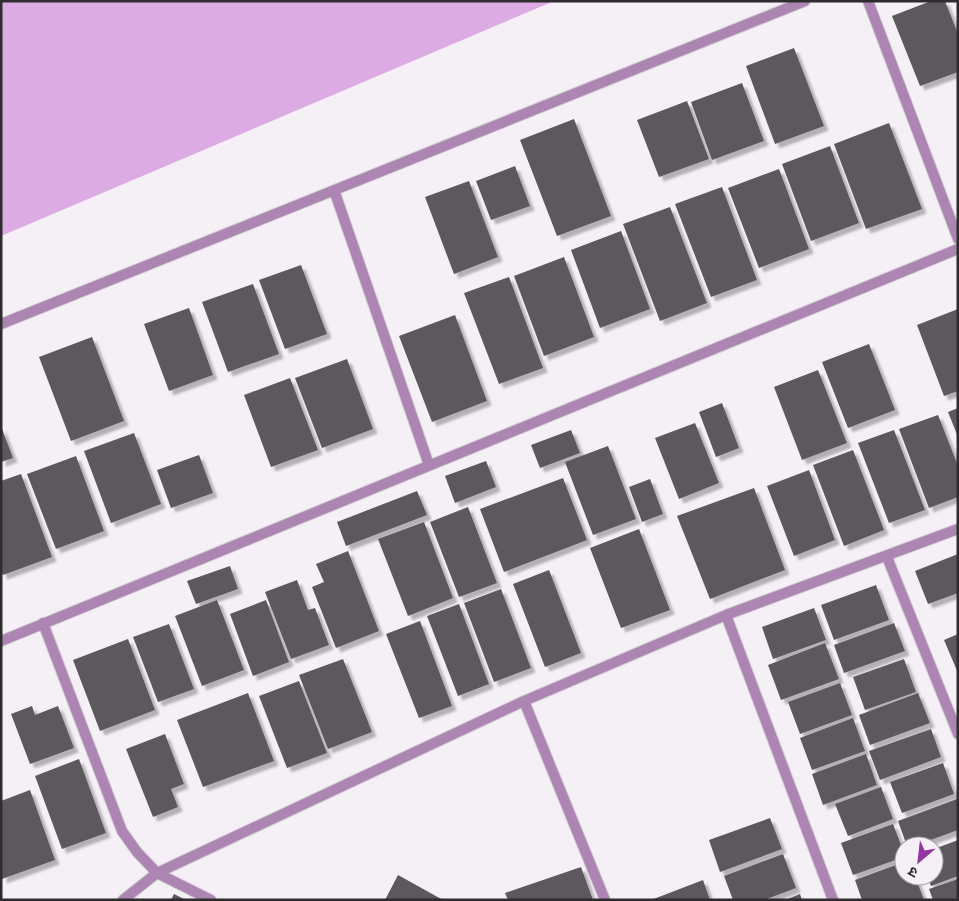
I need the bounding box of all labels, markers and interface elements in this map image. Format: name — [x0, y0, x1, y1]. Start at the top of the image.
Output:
north arrow — [894, 836, 944, 886]
text: उ — [904, 862, 921, 882]

